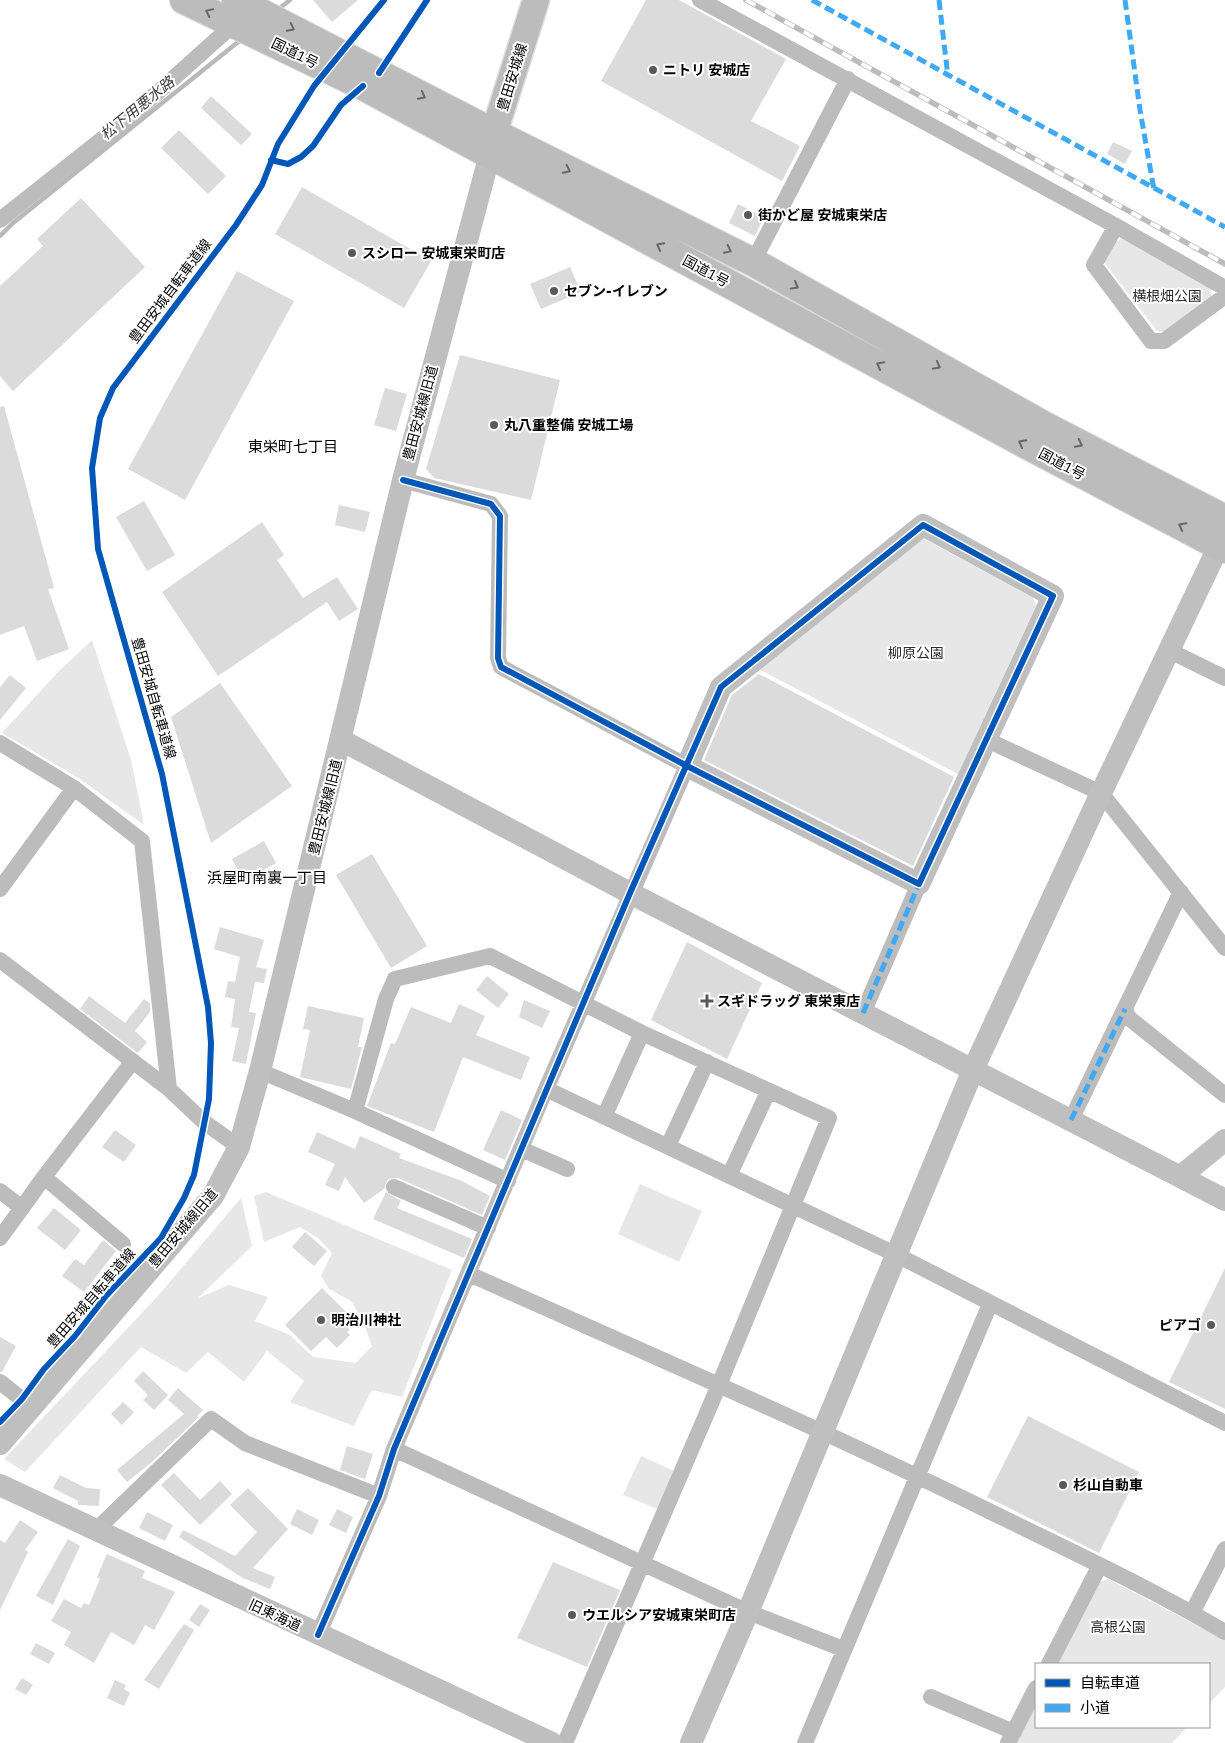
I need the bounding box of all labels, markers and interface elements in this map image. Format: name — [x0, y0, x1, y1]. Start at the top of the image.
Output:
one-way arrow — [205, 8, 214, 18]
one-way arrow — [286, 22, 295, 32]
street label: 国道1号 — [268, 34, 322, 72]
street label: 豊田安城線 — [493, 41, 531, 113]
place label: ニトリ 安城店 — [663, 61, 750, 79]
marker: ニトリ 安城店 — [647, 64, 659, 76]
water label: 松下用悪水路 — [96, 71, 179, 144]
one-way arrow — [417, 90, 426, 100]
one-way arrow — [562, 164, 571, 174]
place label: 街かど屋 安城東栄店 — [758, 206, 887, 224]
marker: 街かど屋 安城東栄店 — [742, 209, 754, 221]
street label: 豊田安城自転車道線 — [125, 235, 215, 347]
one-way arrow — [656, 242, 665, 252]
place label: スシロー 安城東栄町店 — [362, 244, 505, 262]
one-way arrow — [723, 244, 732, 254]
marker: スシロー 安城東栄町店 — [346, 247, 358, 259]
street label: 国道1号 — [680, 251, 732, 291]
one-way arrow — [790, 280, 799, 290]
place label: セブン-イレブン — [564, 282, 668, 300]
marker: セブン-イレブン — [548, 285, 560, 297]
park label: 横根畑公園 — [1132, 287, 1202, 305]
one-way arrow — [932, 359, 941, 369]
one-way arrow — [876, 361, 885, 371]
street label: 豊田安城線旧道 — [399, 363, 441, 463]
place label: 丸八重整備 安城工場 — [504, 416, 633, 434]
marker: 丸八重整備 安城工場 — [488, 419, 500, 431]
district label: 東栄町七丁目 — [248, 437, 338, 456]
one-way arrow — [1074, 438, 1083, 448]
one-way arrow — [1019, 439, 1028, 449]
street label: 国道1号 — [1036, 444, 1088, 484]
one-way arrow — [1178, 522, 1187, 532]
street label: 豊田安城自転車道線 — [128, 635, 180, 761]
park label: 柳原公園 — [888, 644, 944, 662]
street label: 豊田安城線旧道 — [304, 757, 346, 857]
district label: 浜屋町南裏一丁目 — [207, 868, 327, 887]
place label: スギドラッグ 東栄東店 — [717, 992, 860, 1010]
marker: スギドラッグ 東栄東店 — [701, 995, 713, 1007]
street label: 豊田安城線旧道 — [145, 1185, 221, 1271]
street label: 豊田安城自転車道線 — [43, 1245, 139, 1351]
place label: 明治川神社 — [331, 1311, 401, 1329]
marker: 明治川神社 — [315, 1314, 327, 1326]
place label: ピアゴ — [1159, 1316, 1201, 1334]
marker: ピアゴ — [1205, 1319, 1217, 1331]
place label: 杉山自動車 — [1073, 1476, 1143, 1494]
marker: 杉山自動車 — [1057, 1479, 1069, 1491]
street label: 旧東海道 — [246, 1595, 304, 1635]
place label: ウエルシア安城東栄町店 — [582, 1606, 736, 1624]
marker: ウエルシア安城東栄町店 — [566, 1609, 578, 1621]
park label: 高根公園 — [1090, 1618, 1146, 1636]
legend — [1035, 1663, 1210, 1728]
text: 自転車道 — [1080, 1673, 1140, 1692]
text: 小道 — [1080, 1698, 1110, 1717]

